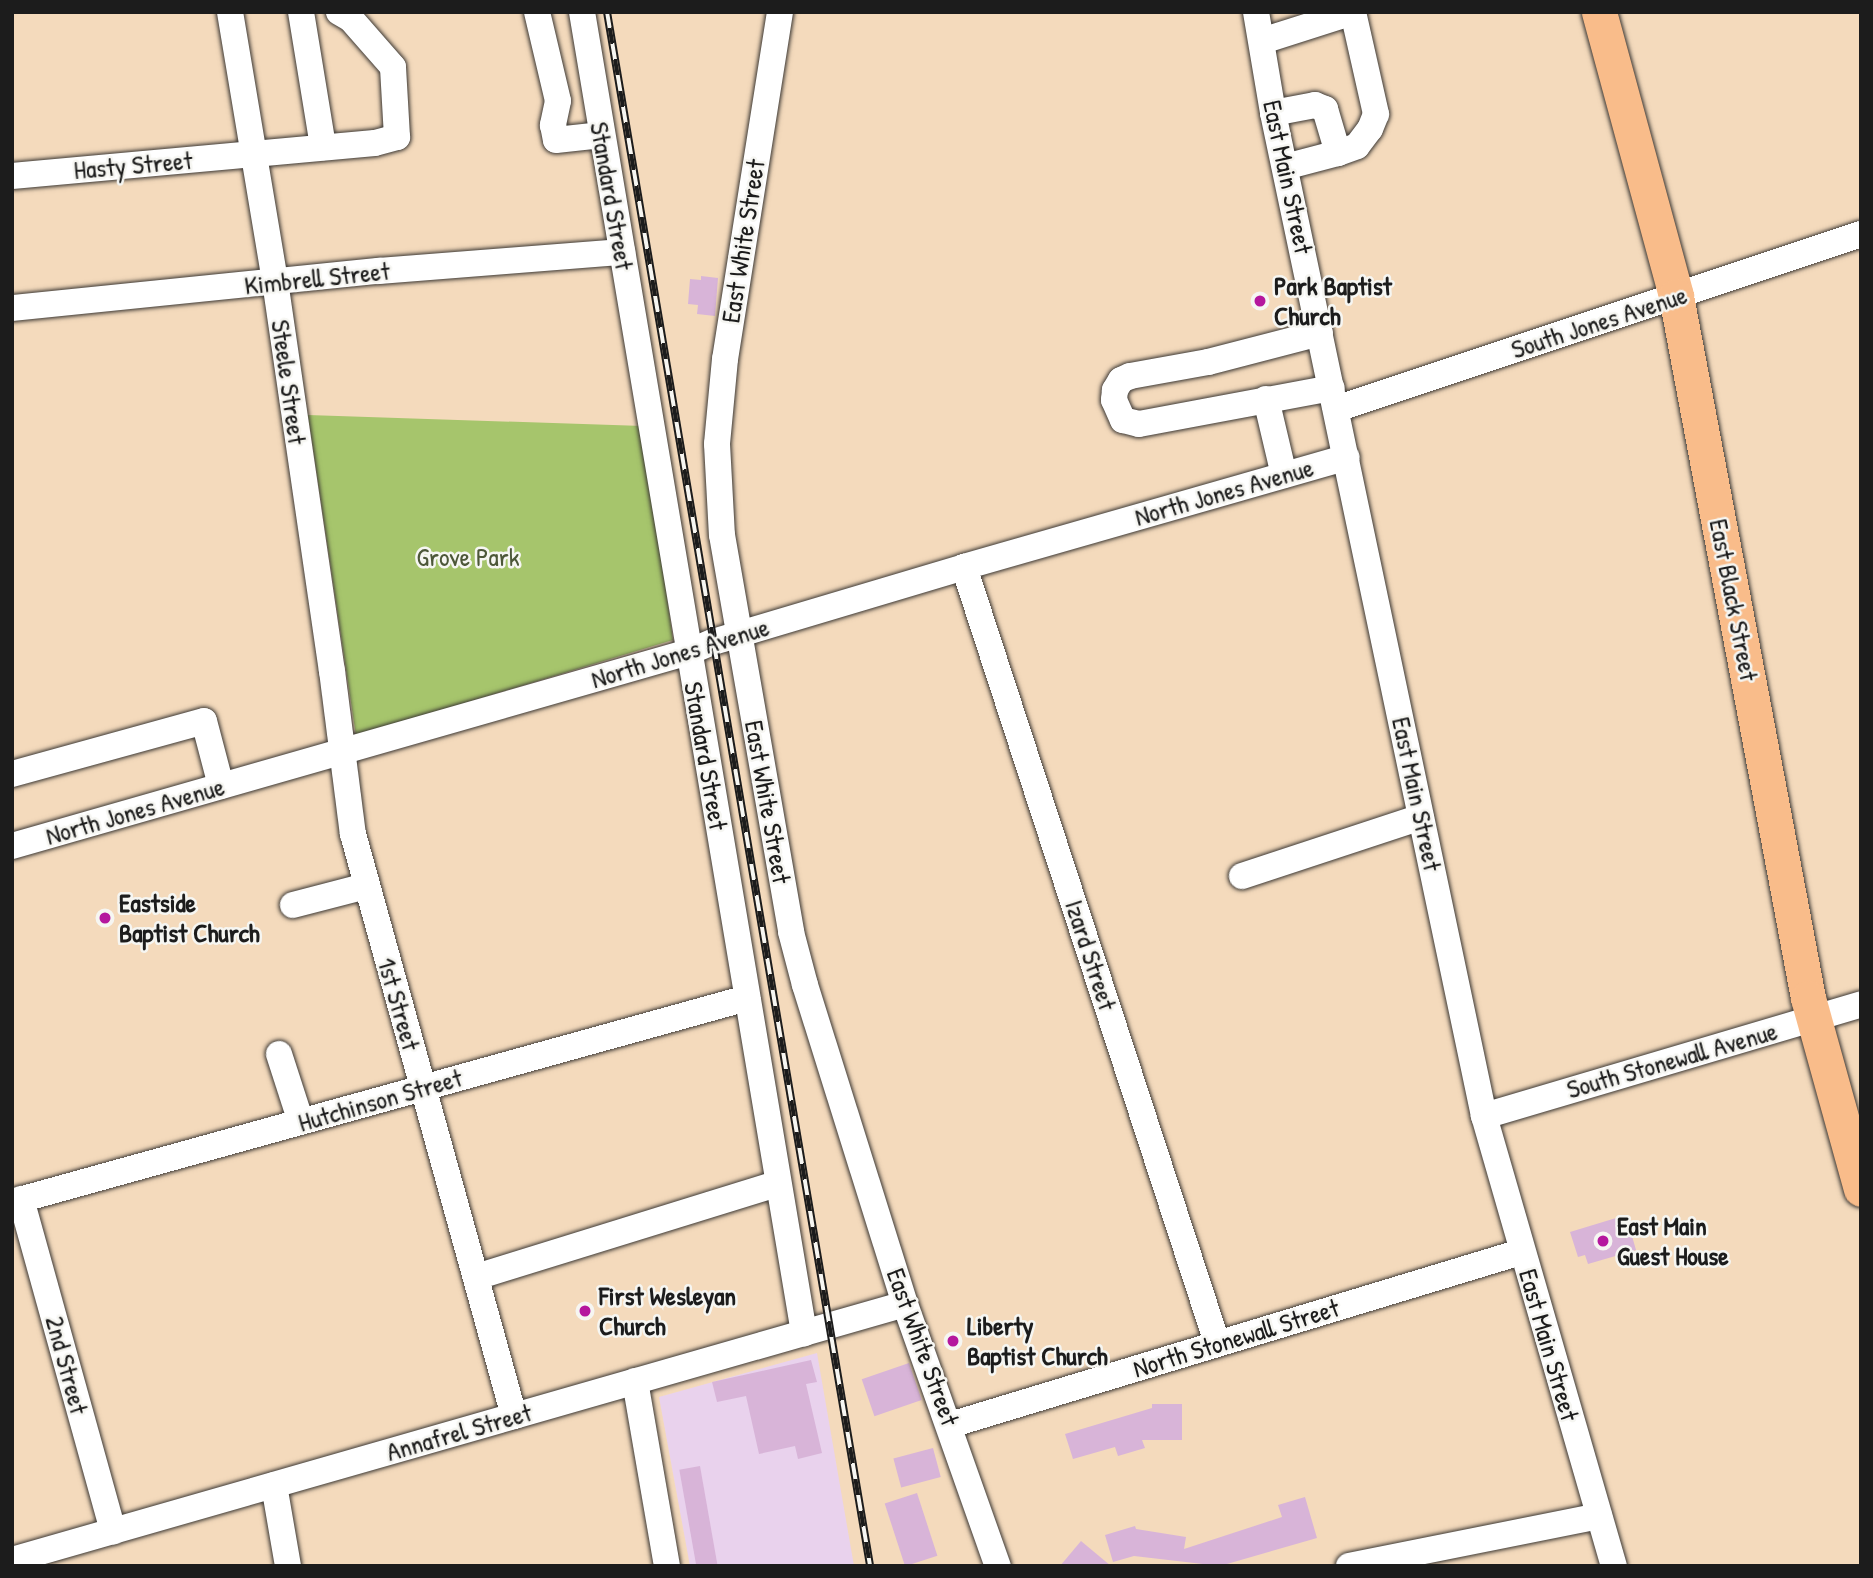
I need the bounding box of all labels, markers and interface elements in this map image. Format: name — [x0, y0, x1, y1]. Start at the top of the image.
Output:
street label: East Main Street — [1256, 97, 1320, 257]
street label: Standard Street — [584, 120, 640, 272]
street label: Hasty Street — [72, 144, 194, 186]
street label: East White Street — [715, 157, 771, 325]
street label: Kimbrell Street — [243, 255, 391, 301]
place label: Park Baptist Church — [1274, 270, 1392, 332]
street label: South Jones Avenue — [1507, 279, 1691, 365]
marker: Park Baptist Church — [1252, 293, 1268, 309]
street label: Steele Street — [265, 318, 313, 446]
street label: North Jones Avenue — [1131, 452, 1317, 532]
street label: East Black Street — [1703, 516, 1765, 684]
park label: Grove Park — [416, 541, 520, 573]
street label: North Jones Avenue — [587, 611, 773, 695]
street label: Standard Street — [678, 680, 734, 832]
street label: East Main Street — [1385, 714, 1449, 874]
street label: East White Street — [738, 718, 798, 886]
street label: North Jones Avenue — [42, 771, 228, 851]
place label: Eastside Baptist Church — [119, 887, 260, 948]
street label: Izard Street — [1059, 896, 1123, 1014]
marker: Eastside Baptist Church — [97, 910, 113, 926]
street label: 1st Street — [371, 954, 427, 1054]
street label: South Stonewall Avenue — [1563, 1015, 1781, 1105]
street label: Hutchinson Street — [295, 1062, 465, 1138]
place label: East Main Guest House — [1617, 1210, 1729, 1272]
marker: East Main Guest House — [1595, 1233, 1611, 1249]
street label: East White Street — [880, 1264, 966, 1430]
street label: East Main Street — [1512, 1266, 1586, 1424]
place label: First Wesleyan Church — [599, 1280, 736, 1342]
street label: North Stonewall Street — [1129, 1292, 1343, 1384]
marker: First Wesleyan Church — [577, 1303, 593, 1319]
place label: Liberty Baptist Church — [967, 1310, 1108, 1372]
street label: 2nd Street — [39, 1312, 95, 1418]
marker: Liberty Baptist Church — [945, 1333, 961, 1349]
street label: Annafrel Street — [383, 1396, 535, 1468]

